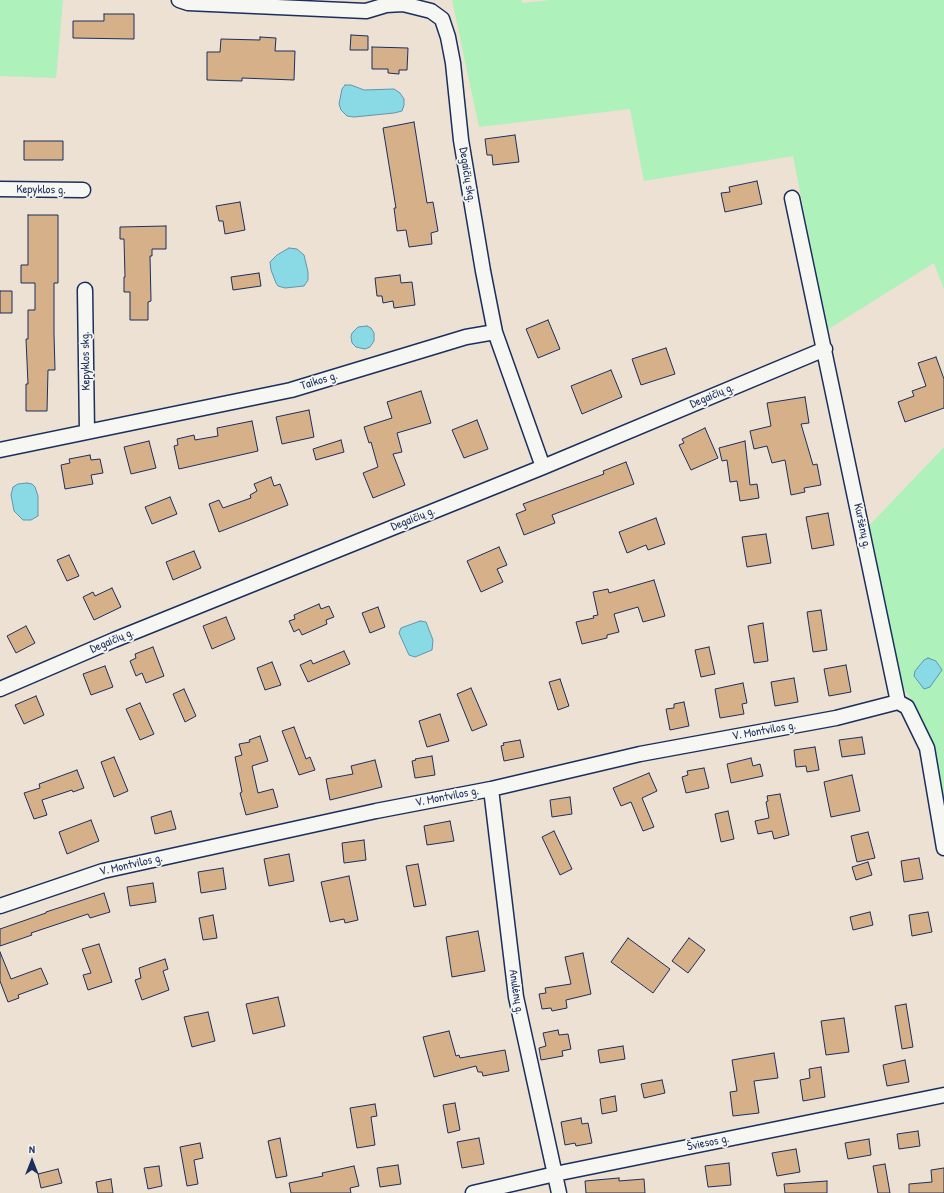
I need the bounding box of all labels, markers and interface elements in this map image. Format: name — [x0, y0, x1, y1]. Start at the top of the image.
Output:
street label: Degaičių skg. — [456, 146, 478, 204]
street label: Kepyklos g. — [16, 182, 66, 198]
street label: Kepyklos skg. — [78, 331, 94, 391]
street label: Taikos g. — [299, 369, 339, 393]
street label: Degaičių g. — [688, 380, 736, 412]
street label: Kuršėnų g. — [850, 502, 874, 550]
street label: Degaičių g. — [389, 504, 437, 534]
street label: Degaičių g. — [88, 625, 136, 657]
street label: V. Montvilos g. — [731, 718, 797, 744]
street label: V. Montvilos g. — [414, 784, 480, 810]
street label: V. Montvilos g. — [98, 851, 164, 879]
street label: Anulėnų g. — [505, 969, 527, 1015]
street label: Šviesos g. — [686, 1132, 730, 1154]
north arrow — [12, 1141, 52, 1181]
text: N — [29, 1142, 35, 1156]

